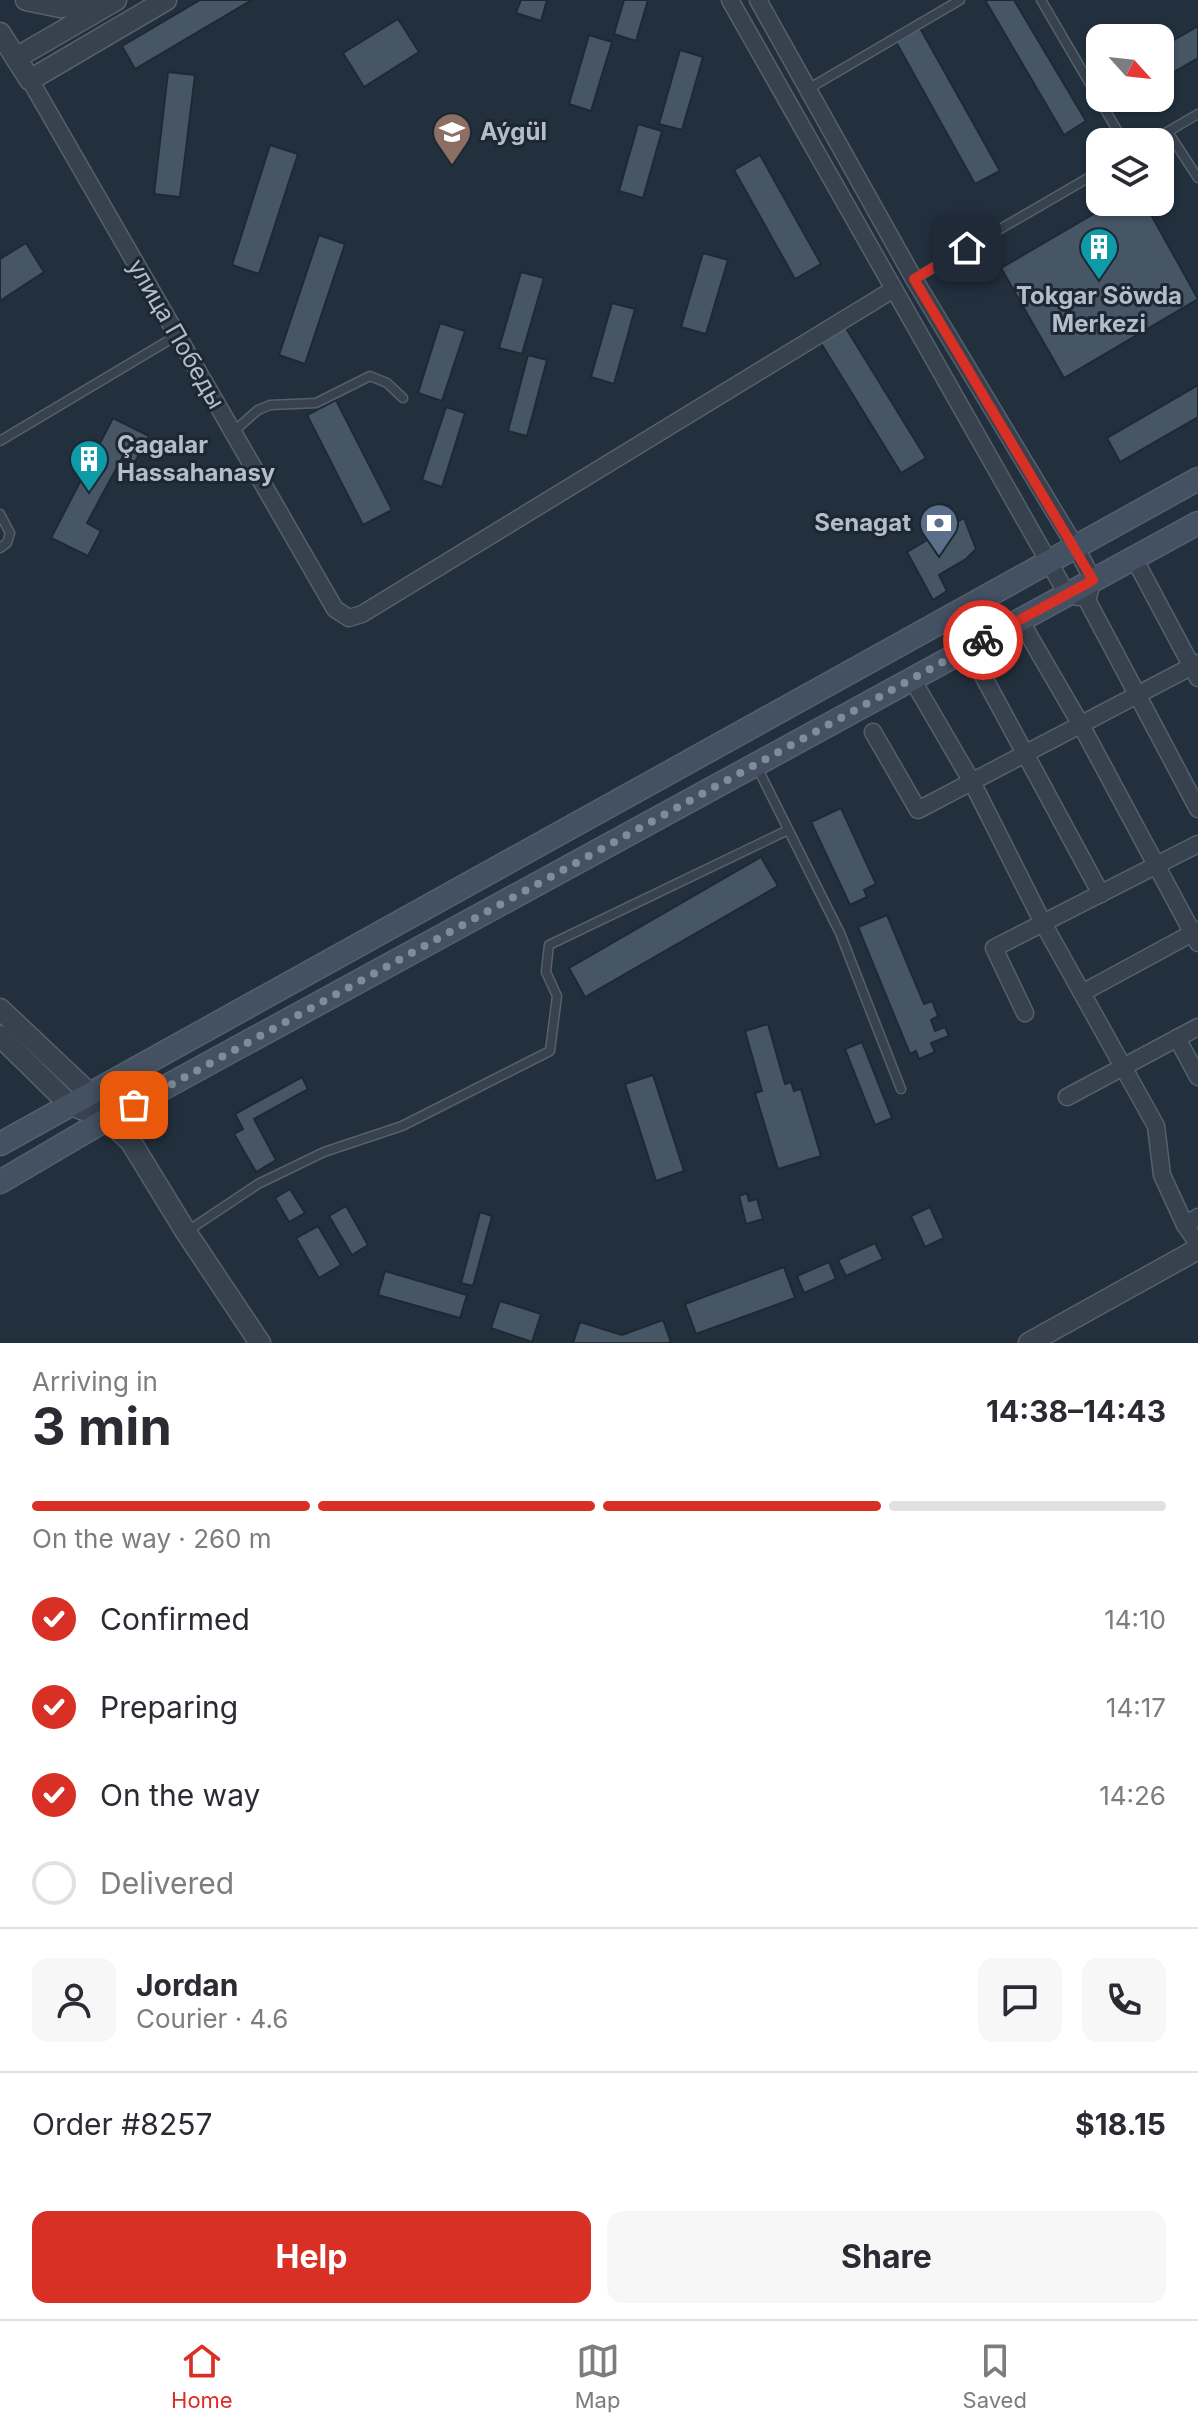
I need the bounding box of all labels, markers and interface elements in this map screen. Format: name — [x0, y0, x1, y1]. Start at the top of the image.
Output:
north arrow — [1086, 24, 1174, 112]
map controls — [1086, 24, 1174, 216]
school or university icon: Aýgül — [431, 111, 473, 166]
place label: Aýgül — [480, 117, 547, 146]
button: layers — [1086, 128, 1174, 216]
pin — [933, 214, 1001, 282]
icon: home — [945, 226, 989, 270]
building icon: Tokgar Söwda Merkezi — [1078, 226, 1120, 281]
street label: улица Победы — [122, 254, 231, 414]
place label: Tokgar Söwda Merkezi — [1016, 281, 1182, 338]
place label: Çagalar Hassahanasy — [117, 430, 276, 487]
building icon: Çagalar Hassahanasy — [68, 438, 110, 493]
bank icon: Senagat — [918, 502, 960, 557]
place label: Senagat — [814, 508, 911, 537]
courier — [943, 600, 1023, 680]
icon: bike — [961, 618, 1005, 662]
pin — [100, 1071, 168, 1139]
icon: bag — [112, 1083, 156, 1127]
text: Arriving in — [32, 1366, 158, 1397]
text: 14:38–14:43 — [986, 1393, 1166, 1429]
text: 3 min — [32, 1395, 172, 1458]
text: On the way · 260 m — [32, 1523, 272, 1554]
icon: check — [32, 1597, 76, 1641]
text: Confirmed — [100, 1601, 250, 1637]
text: 14:10 — [1104, 1604, 1166, 1635]
icon: check — [32, 1685, 76, 1729]
text: Preparing — [100, 1689, 238, 1725]
text: 14:17 — [1106, 1692, 1166, 1723]
icon: check — [32, 1773, 76, 1817]
text: On the way — [100, 1777, 260, 1813]
text: 14:26 — [1099, 1780, 1166, 1811]
text: Delivered — [100, 1865, 234, 1901]
button: person — [32, 1958, 116, 2042]
button: chat — [978, 1958, 1062, 2042]
button: phone — [1082, 1958, 1166, 2042]
text: Jordan — [136, 1967, 238, 2003]
text: Courier · 4.6 — [136, 2003, 288, 2034]
text: Order #8257 — [32, 2106, 212, 2142]
text: $18.15 — [1075, 2106, 1166, 2142]
button: Help — [32, 2211, 591, 2303]
button: Share — [607, 2211, 1166, 2303]
tab: Home — [171, 2339, 233, 2413]
tab: Map — [575, 2339, 620, 2413]
tab: Saved — [963, 2339, 1027, 2413]

